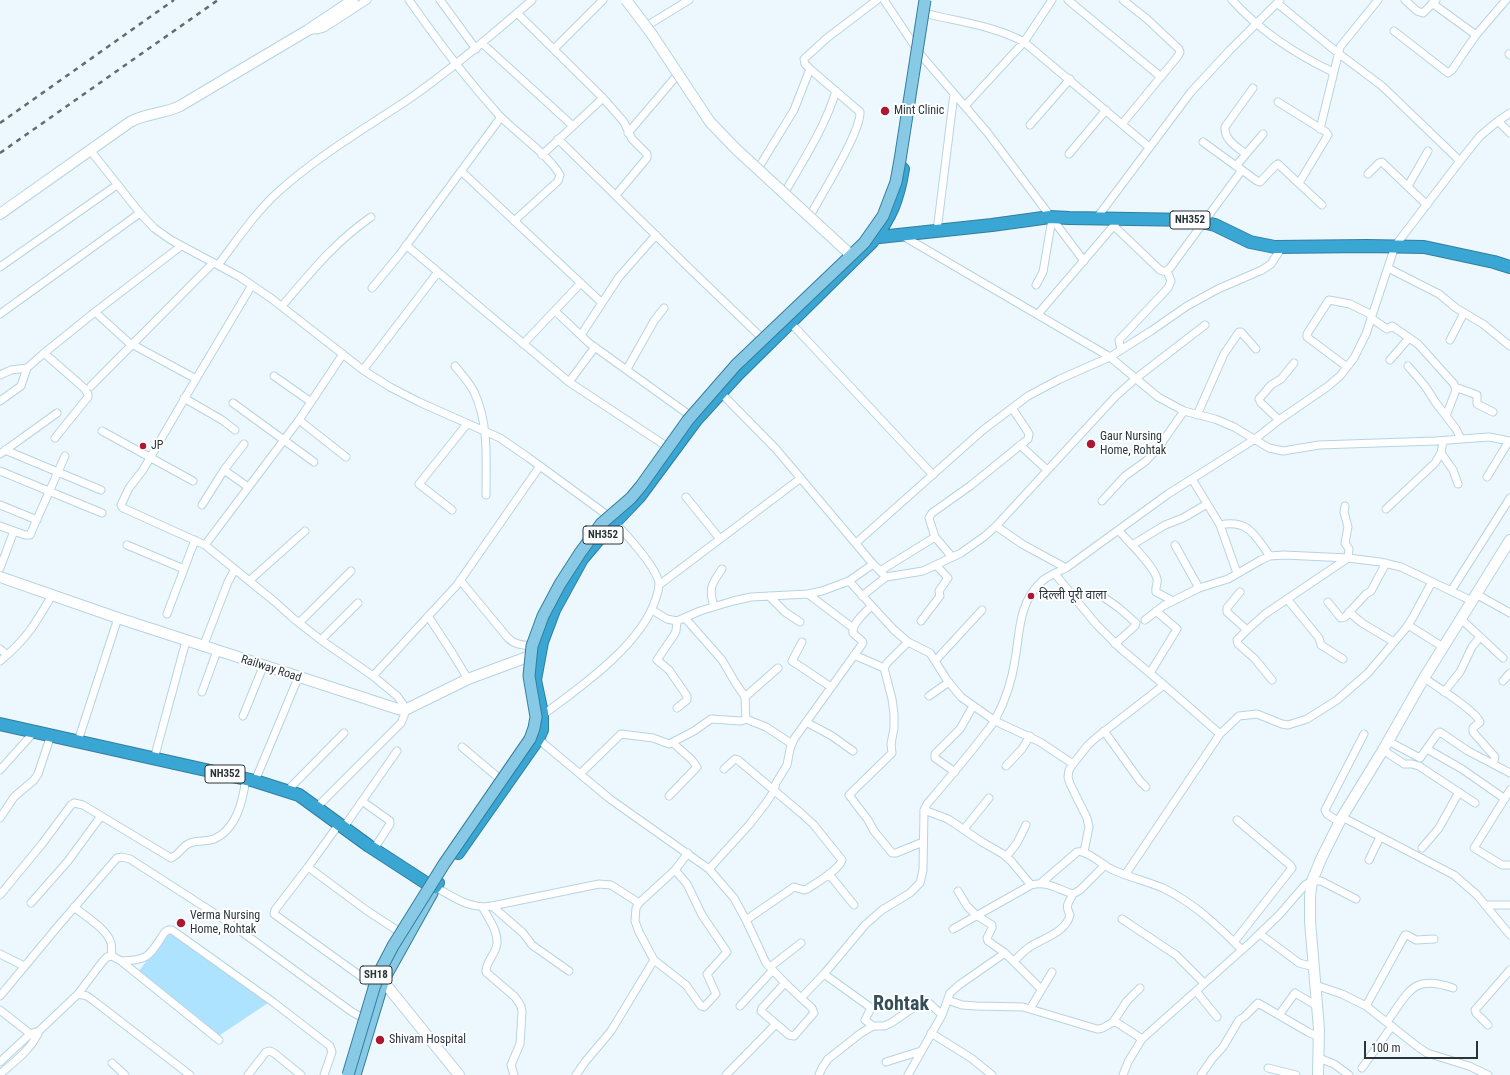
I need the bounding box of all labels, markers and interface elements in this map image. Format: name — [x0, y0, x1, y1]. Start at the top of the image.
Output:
place label: Mint Clinic — [894, 104, 944, 118]
marker: Mint Clinic — [879, 105, 891, 117]
road number: NH352 — [1170, 211, 1210, 229]
place label: Gaur Nursing Home, Rohtak — [1100, 430, 1166, 458]
marker: Gaur Nursing Home, Rohtak — [1085, 438, 1097, 450]
place label: JP — [151, 439, 163, 453]
marker: JP — [138, 441, 148, 451]
road number: NH352 — [583, 526, 623, 544]
place label: दिल्ली पूरी वाला — [1039, 589, 1106, 603]
marker: दिल्ली पूरी वाला — [1026, 591, 1036, 601]
street label: Railway Road — [239, 652, 303, 686]
road number: NH352 — [205, 765, 245, 783]
place label: Verma Nursing Home, Rohtak — [190, 909, 260, 937]
marker: Verma Nursing Home, Rohtak — [175, 917, 187, 929]
road number: SH18 — [360, 966, 392, 984]
district label: Rohtak — [873, 993, 929, 1017]
place label: Shivam Hospital — [389, 1033, 466, 1047]
scale bar — [1366, 1033, 1480, 1059]
marker: Shivam Hospital — [374, 1034, 386, 1046]
text: 100 m — [1371, 1041, 1401, 1055]

